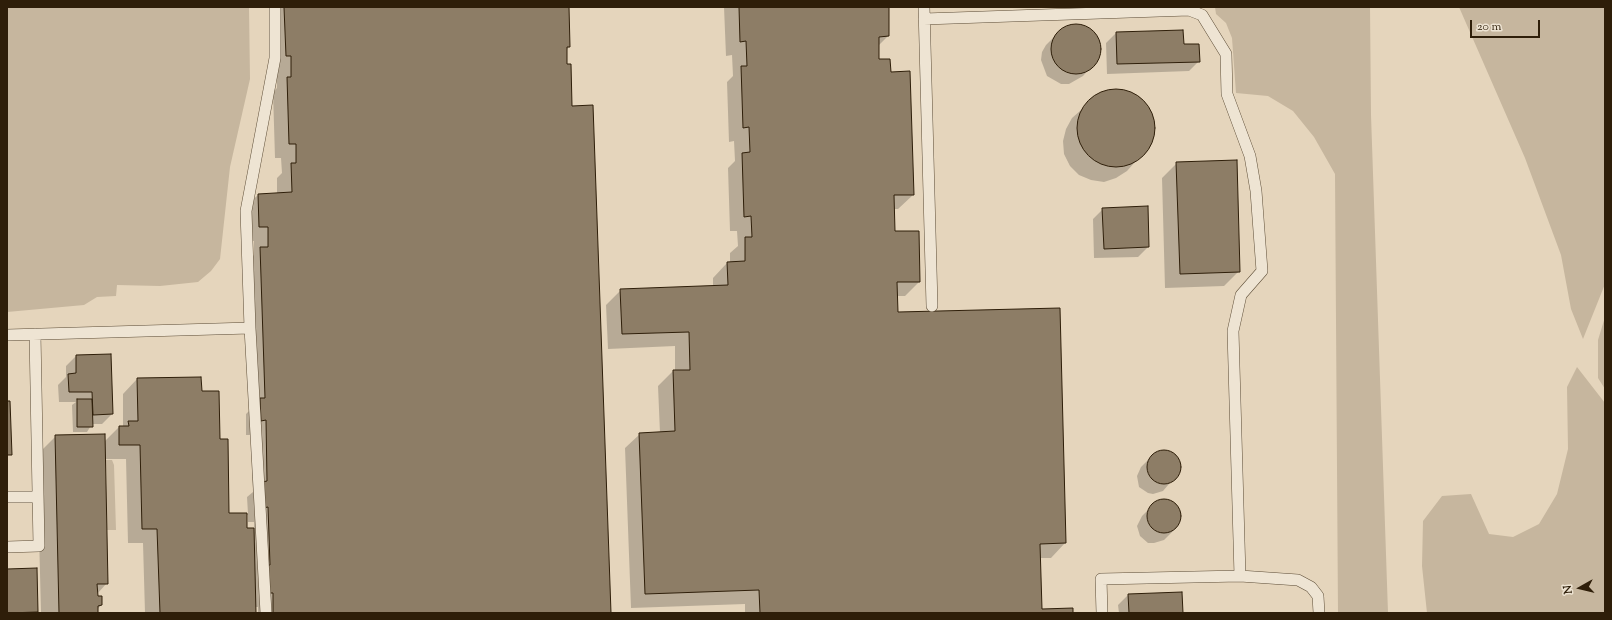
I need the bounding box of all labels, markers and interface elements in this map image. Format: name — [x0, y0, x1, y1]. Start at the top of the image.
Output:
scale bar — [1472, 12, 1542, 38]
text: 20 m — [1477, 18, 1501, 36]
north arrow — [1560, 568, 1600, 608]
text: N — [1560, 584, 1577, 595]

